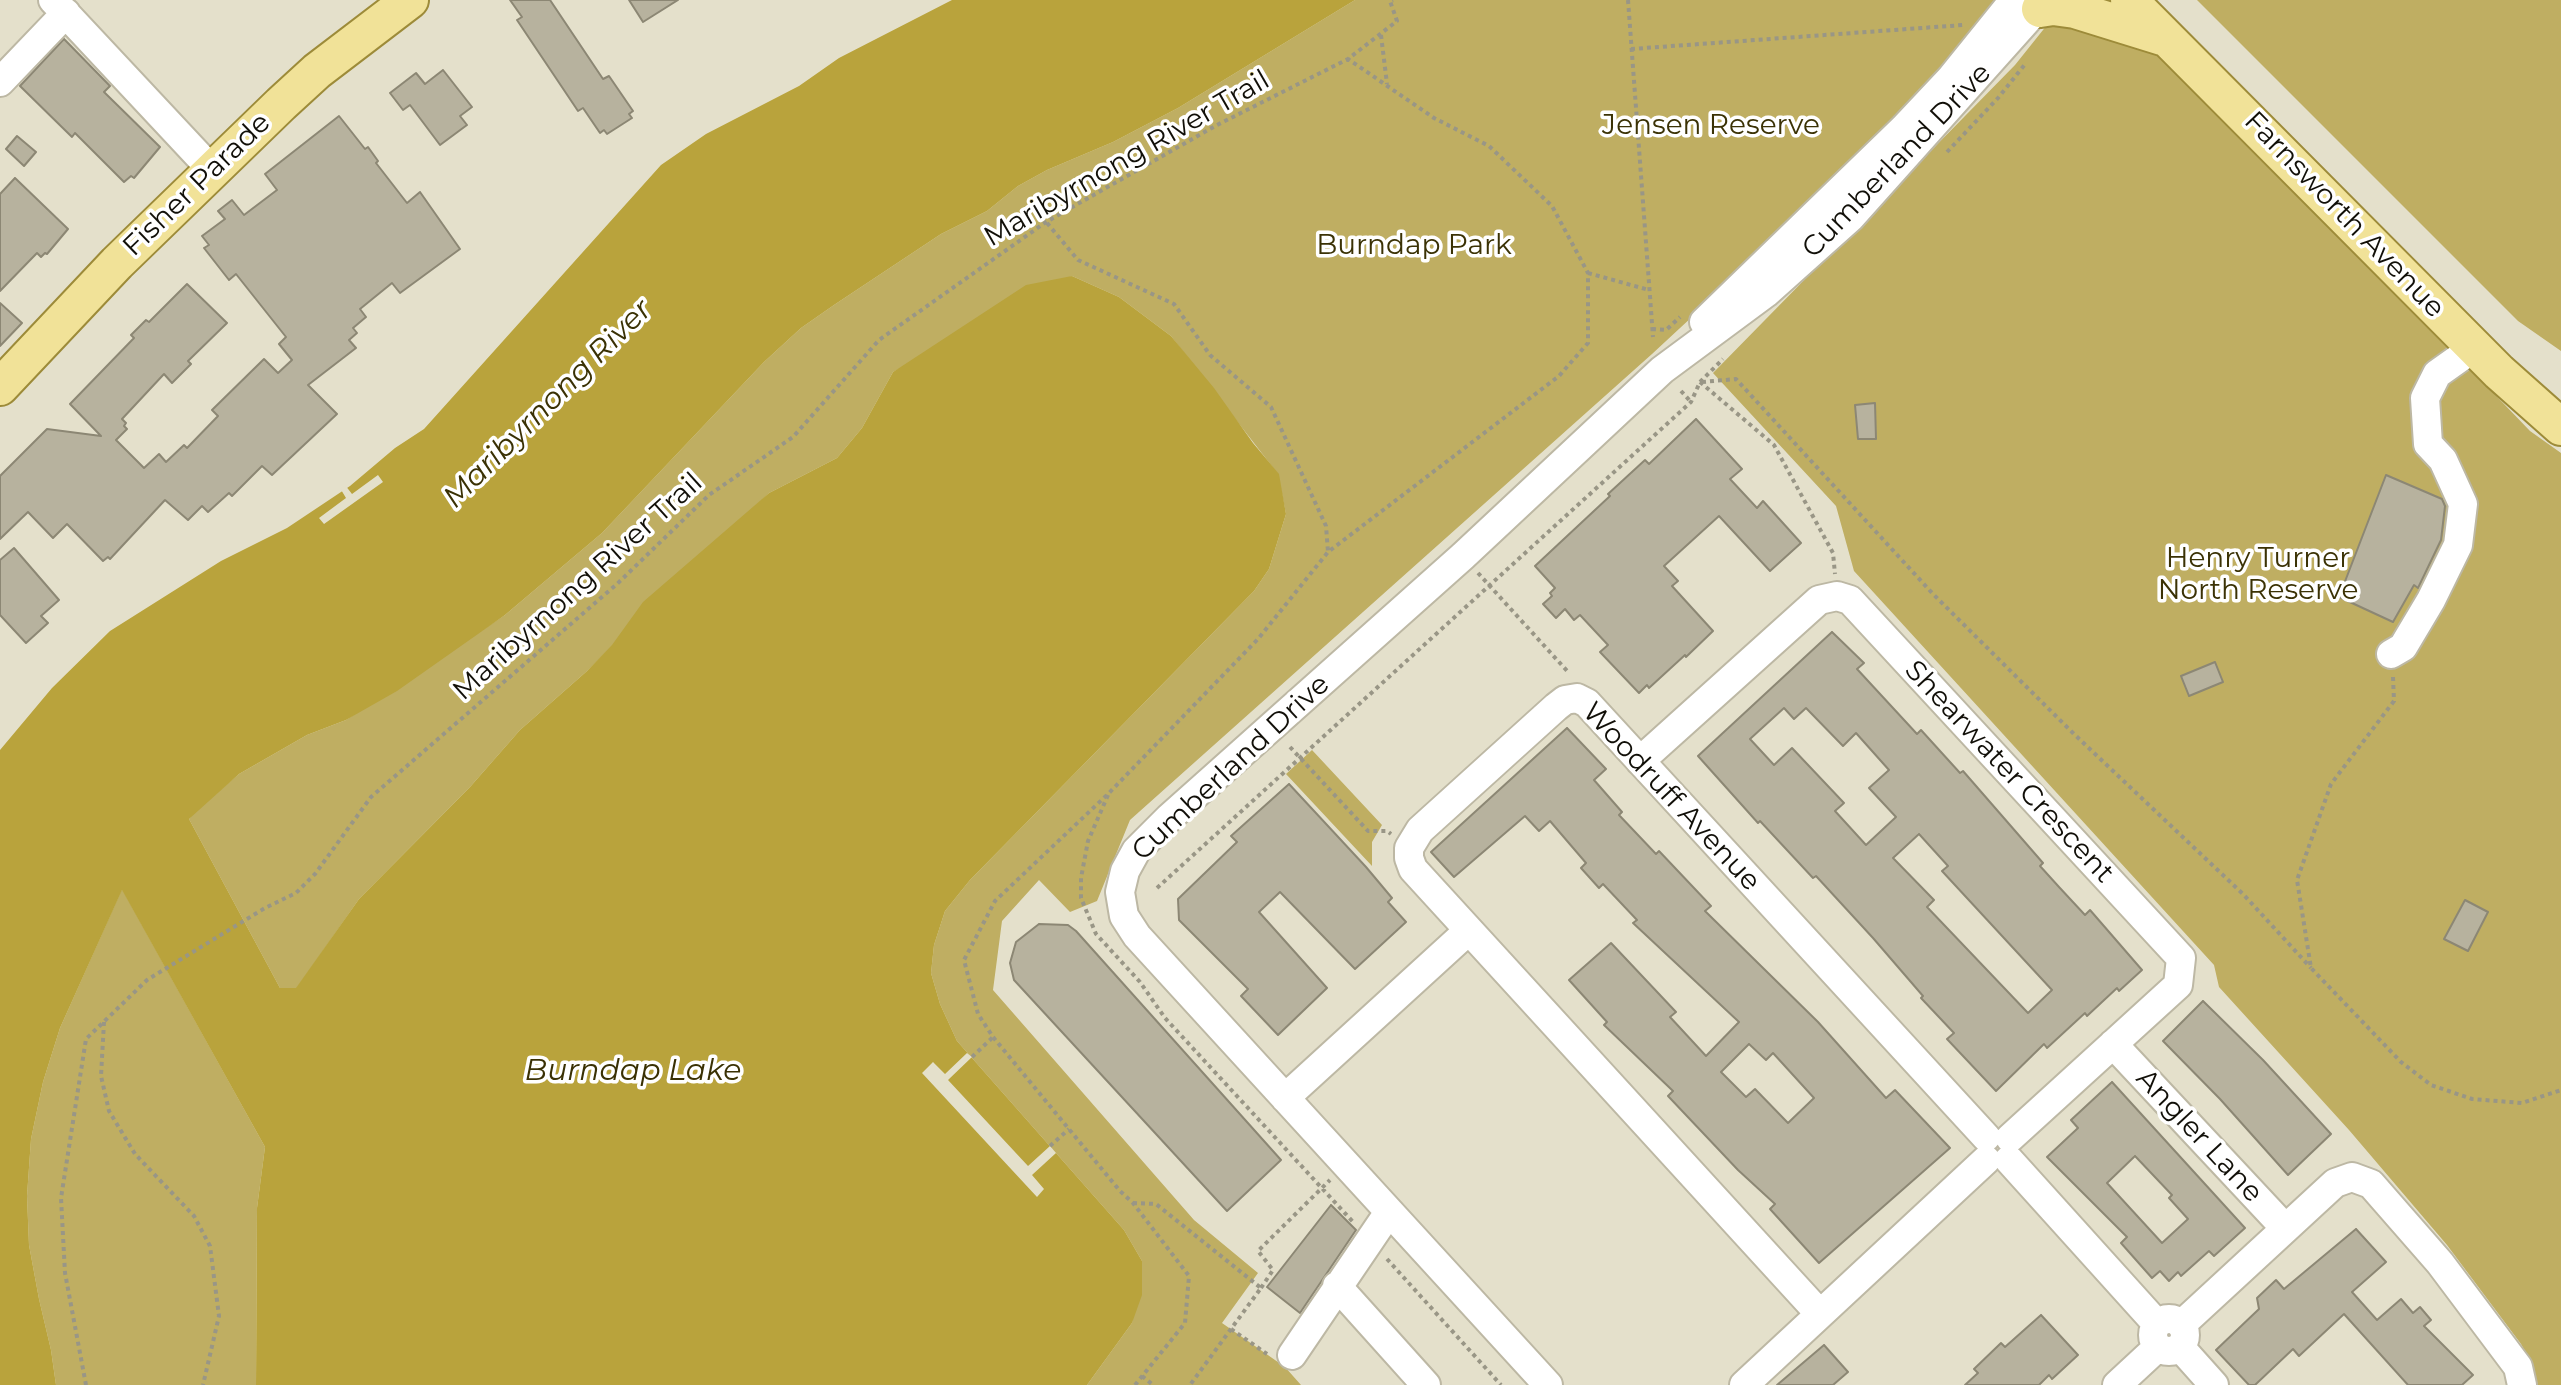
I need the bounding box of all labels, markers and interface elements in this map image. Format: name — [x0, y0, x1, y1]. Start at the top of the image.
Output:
street label: Cumberland Drive — [1796, 57, 1998, 265]
street label: Maribyrnong River Trail — [978, 63, 1276, 255]
street label: Farnsworth Avenue — [2237, 105, 2451, 325]
street label: Fisher Parade — [116, 106, 278, 264]
park label: Jensen Reserve — [1602, 109, 1820, 143]
park label: Burndap Park — [1316, 229, 1512, 263]
water label: Maribyrnong River — [436, 292, 660, 516]
street label: Maribyrnong River Trail — [446, 466, 710, 708]
park label: Henry Turner North Reserve — [2158, 542, 2358, 608]
street label: Shearwater Crescent — [1897, 654, 2121, 890]
street label: Cumberland Drive — [1125, 668, 1337, 868]
street label: Woodruff Avenue — [1575, 696, 1767, 898]
water label: Burndap Lake — [525, 1053, 741, 1089]
street label: Angler Lane — [2129, 1062, 2269, 1210]

